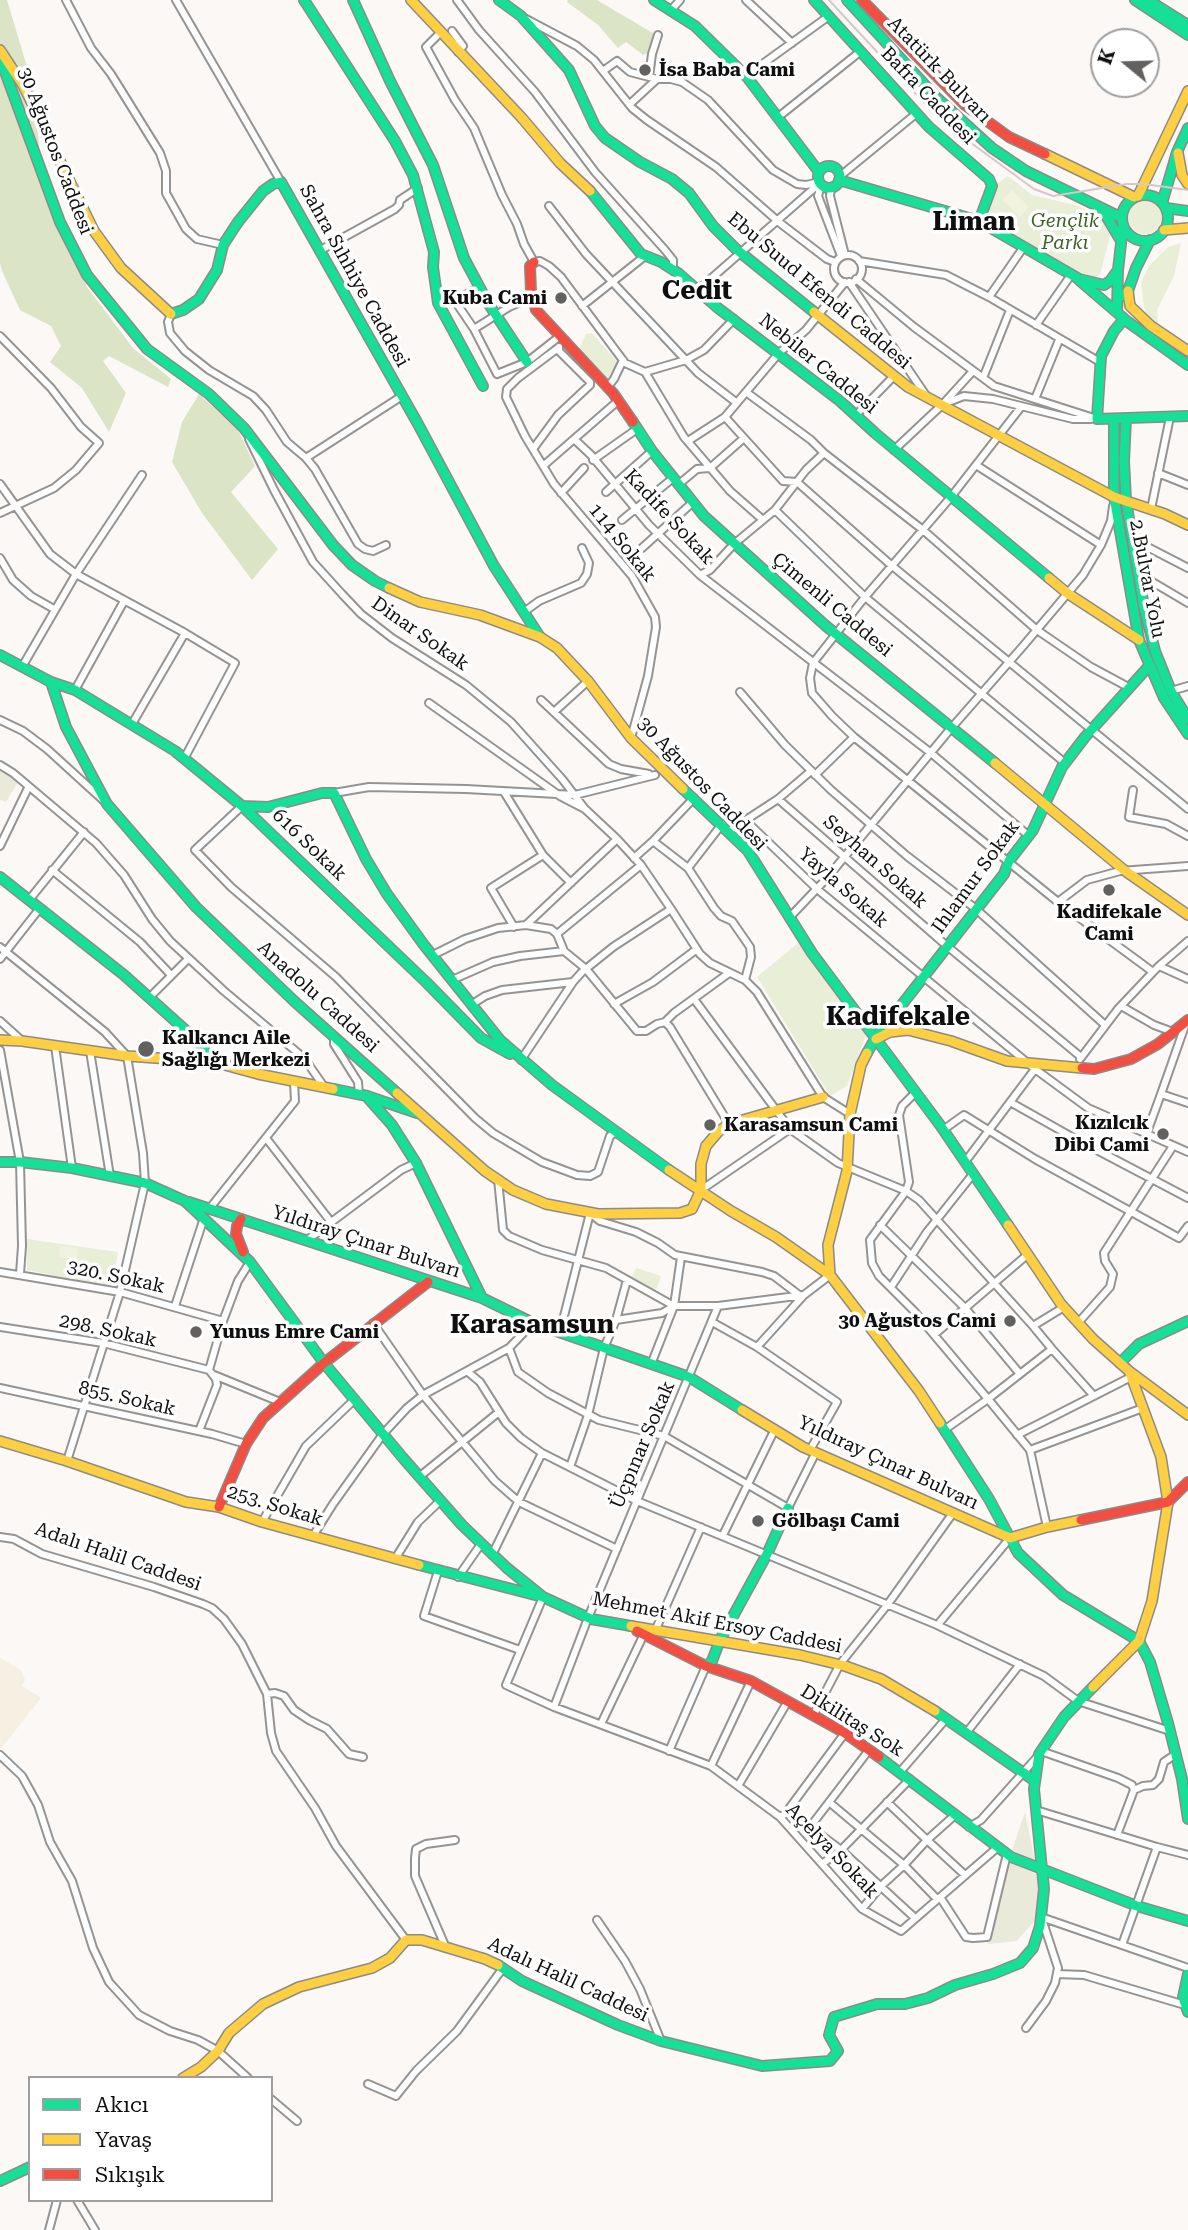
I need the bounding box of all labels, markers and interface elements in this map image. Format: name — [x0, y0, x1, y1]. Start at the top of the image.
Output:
street label: Atatürk Bulvarı — [883, 12, 995, 128]
north arrow — [1090, 28, 1160, 98]
street label: Bafra Caddesi — [876, 43, 980, 149]
text: K — [1093, 46, 1120, 67]
place label: İsa Baba Cami — [659, 59, 795, 81]
marker: İsa Baba Cami — [637, 62, 653, 78]
street label: 30 Ağustos Caddesi — [13, 64, 97, 238]
street label: Sahra Sıhhiye Caddesi — [294, 181, 414, 371]
district label: Liman — [933, 206, 1015, 238]
street label: Ebu Suud Efendi Caddesi — [723, 208, 915, 374]
park label: Gençlik Parkı — [1031, 210, 1099, 254]
district label: Cedit — [662, 275, 732, 307]
place label: Kuba Cami — [442, 287, 547, 309]
marker: Kuba Cami — [553, 290, 569, 306]
street label: Nebiler Caddesi — [754, 309, 882, 419]
street label: Kadife Sokak — [619, 465, 719, 569]
street label: 114 Sokak — [583, 499, 661, 587]
street label: 2.Bulvar Yolu — [1124, 518, 1170, 640]
street label: Çimenli Caddesi — [767, 548, 897, 662]
street label: Dinar Sokak — [367, 592, 473, 676]
street label: 30 Ağustos Caddesi — [632, 712, 772, 856]
street label: 616 Sokak — [267, 804, 351, 886]
street label: Seyhan Sokak — [818, 811, 932, 913]
street label: Ihlamur Sokak — [927, 816, 1025, 938]
street label: Yayla Sokak — [794, 843, 892, 933]
marker: Kadifekale Cami — [1101, 882, 1117, 898]
place label: Kadifekale Cami — [1056, 901, 1162, 945]
street label: Anadolu Caddesi — [253, 936, 383, 1058]
district label: Kadifekale — [826, 1001, 970, 1033]
place label: Kalkancı Aile Sağlığı Merkezi — [162, 1027, 310, 1071]
marker: Kalkancı Aile Sağlığı Merkezi — [136, 1039, 156, 1059]
place label: Kızılcık Dibi Cami — [1054, 1112, 1149, 1156]
place label: Karasamsun Cami — [724, 1114, 898, 1136]
marker: Karasamsun Cami — [702, 1117, 718, 1133]
marker: Kızılcık Dibi Cami — [1155, 1126, 1171, 1142]
street label: Yıldıray Çınar Bulvarı — [269, 1201, 463, 1283]
street label: 320. Sokak — [65, 1256, 167, 1298]
district label: Karasamsun — [450, 1309, 614, 1341]
street label: 298. Sokak — [57, 1310, 159, 1352]
place label: 30 Ağustos Cami — [838, 1310, 996, 1332]
marker: 30 Ağustos Cami — [1002, 1313, 1018, 1329]
place label: Yunus Emre Cami — [210, 1321, 379, 1343]
marker: Yunus Emre Cami — [188, 1324, 204, 1340]
street label: 855. Sokak — [76, 1377, 178, 1421]
street label: Üçpınar Sokak — [606, 1378, 680, 1512]
street label: Yıldıray Çınar Bulvarı — [794, 1411, 982, 1515]
street label: 253. Sokak — [224, 1481, 326, 1531]
place label: Gölbaşı Cami — [772, 1510, 899, 1532]
marker: Gölbaşı Cami — [750, 1513, 766, 1529]
street label: Adalı Halil Caddesi — [32, 1518, 204, 1596]
street label: Mehmet Akif Ersoy Caddesi — [590, 1588, 844, 1658]
street label: Dikilitaş Sok — [796, 1680, 908, 1762]
street label: Açelya Sokak — [781, 1799, 883, 1903]
street label: Adalı Halil Caddesi — [484, 1933, 652, 2027]
legend — [28, 2076, 273, 2202]
text: Akıcı — [95, 2093, 148, 2117]
text: Yavaş — [95, 2128, 152, 2152]
text: Sıkışık — [95, 2163, 165, 2187]

